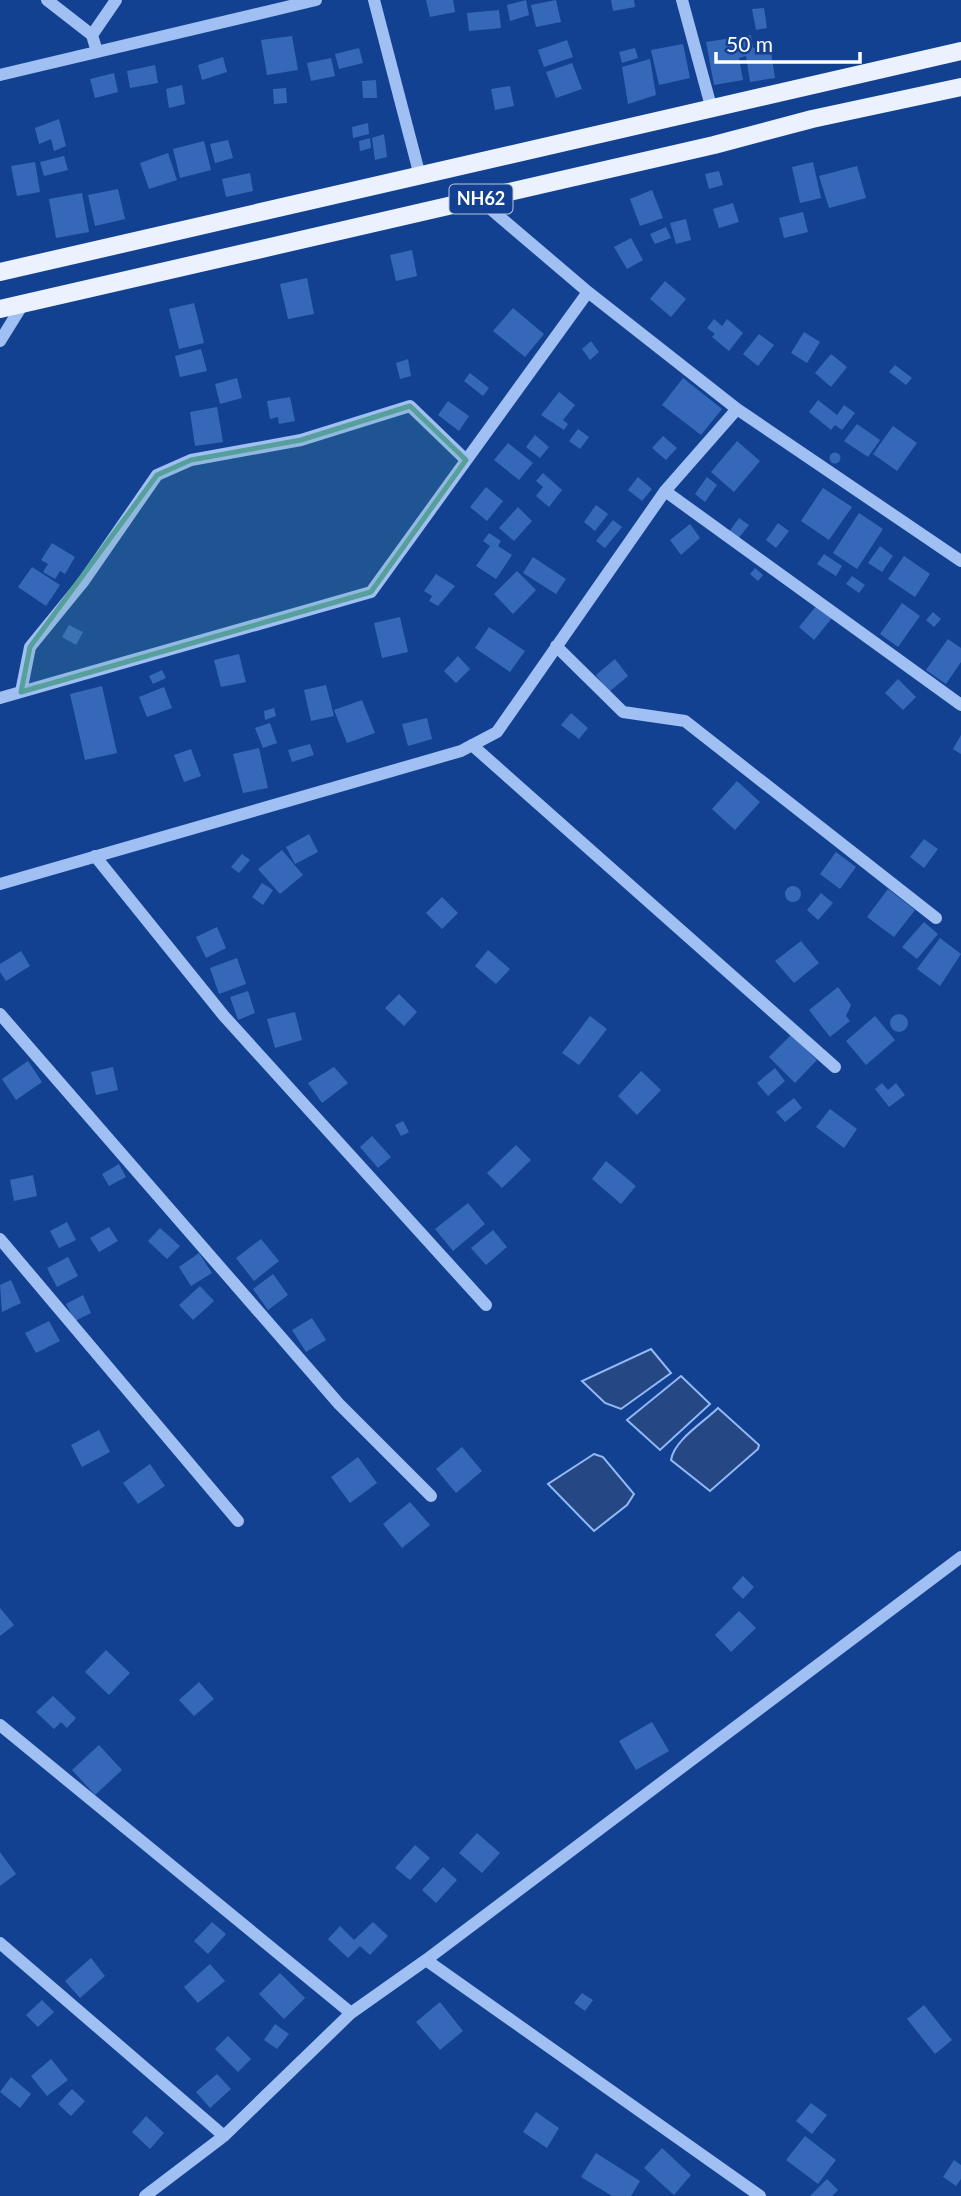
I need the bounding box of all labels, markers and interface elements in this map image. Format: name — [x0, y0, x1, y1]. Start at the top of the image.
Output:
scale bar — [716, 21, 860, 65]
text: 50 m — [726, 31, 773, 56]
road number: NH62 — [449, 184, 512, 214]

